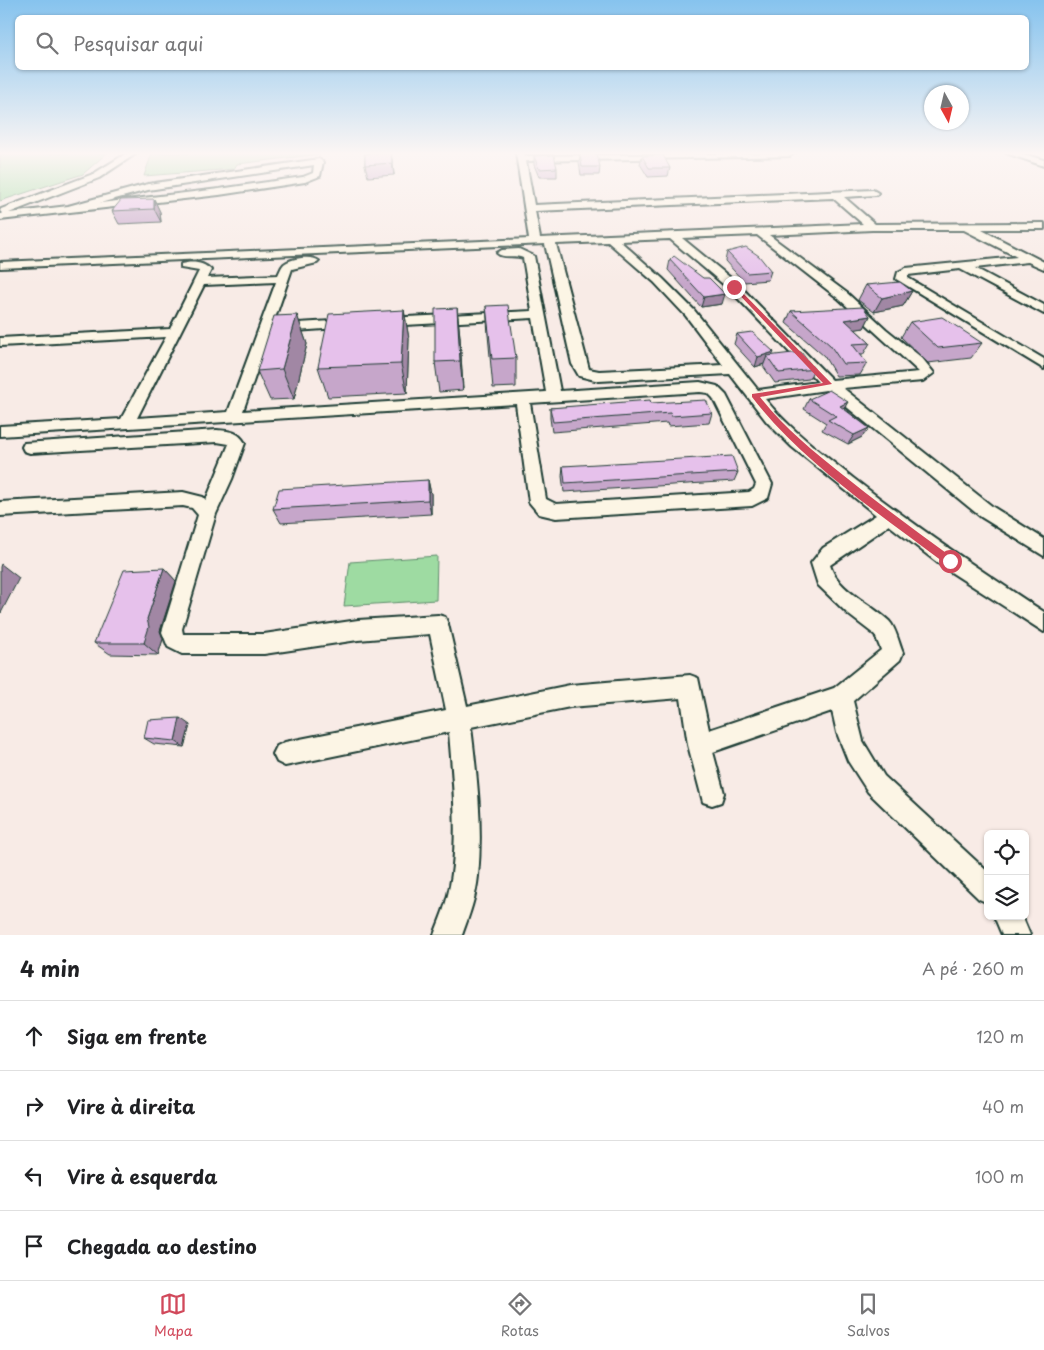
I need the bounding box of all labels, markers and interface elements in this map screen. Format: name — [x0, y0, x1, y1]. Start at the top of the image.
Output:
search box — [15, 15, 1029, 70]
icon: search — [33, 29, 61, 57]
text: Pesquisar aqui — [73, 29, 203, 57]
north arrow — [924, 85, 969, 130]
route end — [723, 276, 746, 299]
route start — [939, 550, 962, 573]
map controls — [984, 830, 1029, 920]
button: locate — [984, 830, 1029, 875]
button: layers — [984, 875, 1029, 920]
text: 4 min — [20, 952, 80, 984]
text: A pé · 260 m — [922, 956, 1024, 980]
icon: ahead — [20, 1022, 48, 1050]
text: Siga em frente — [67, 1022, 207, 1050]
text: 120 m — [977, 1024, 1024, 1048]
icon: right — [20, 1092, 48, 1120]
text: Vire à direita — [67, 1092, 195, 1120]
text: 40 m — [982, 1094, 1024, 1118]
icon: left — [20, 1162, 48, 1190]
text: Vire à esquerda — [67, 1162, 218, 1190]
text: 100 m — [975, 1164, 1024, 1188]
icon: arrive — [20, 1232, 48, 1260]
text: Chegada ao destino — [67, 1232, 257, 1260]
tab: Mapa — [154, 1290, 193, 1341]
tab: Rotas — [501, 1290, 539, 1341]
tab: Salvos — [847, 1290, 890, 1341]

